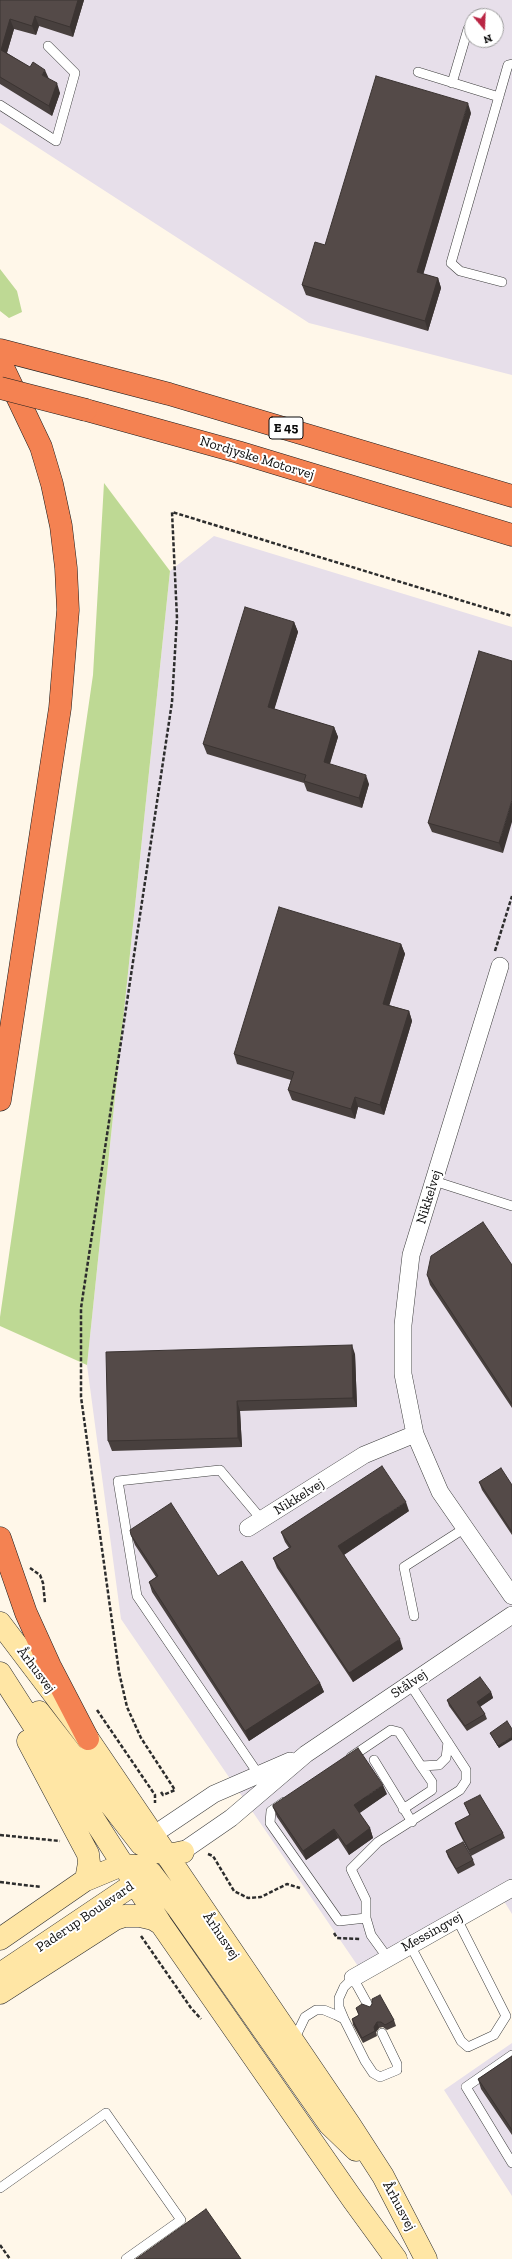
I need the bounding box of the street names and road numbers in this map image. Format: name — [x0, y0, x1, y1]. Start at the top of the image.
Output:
road number: E 45 — [269, 417, 303, 439]
street label: Nordjyske Motorvej — [198, 433, 316, 483]
street label: Nikkelvej — [413, 1168, 445, 1226]
street label: Nikkelvej — [271, 1475, 327, 1519]
street label: Århusvej — [13, 1644, 59, 1696]
street label: Stålvej — [388, 1666, 430, 1702]
street label: Paderup Boulevard — [33, 1878, 137, 1956]
street label: Messingvej — [398, 1908, 466, 1956]
street label: Århusvej — [199, 1909, 243, 1963]
street label: Århusvej — [379, 2178, 419, 2234]

